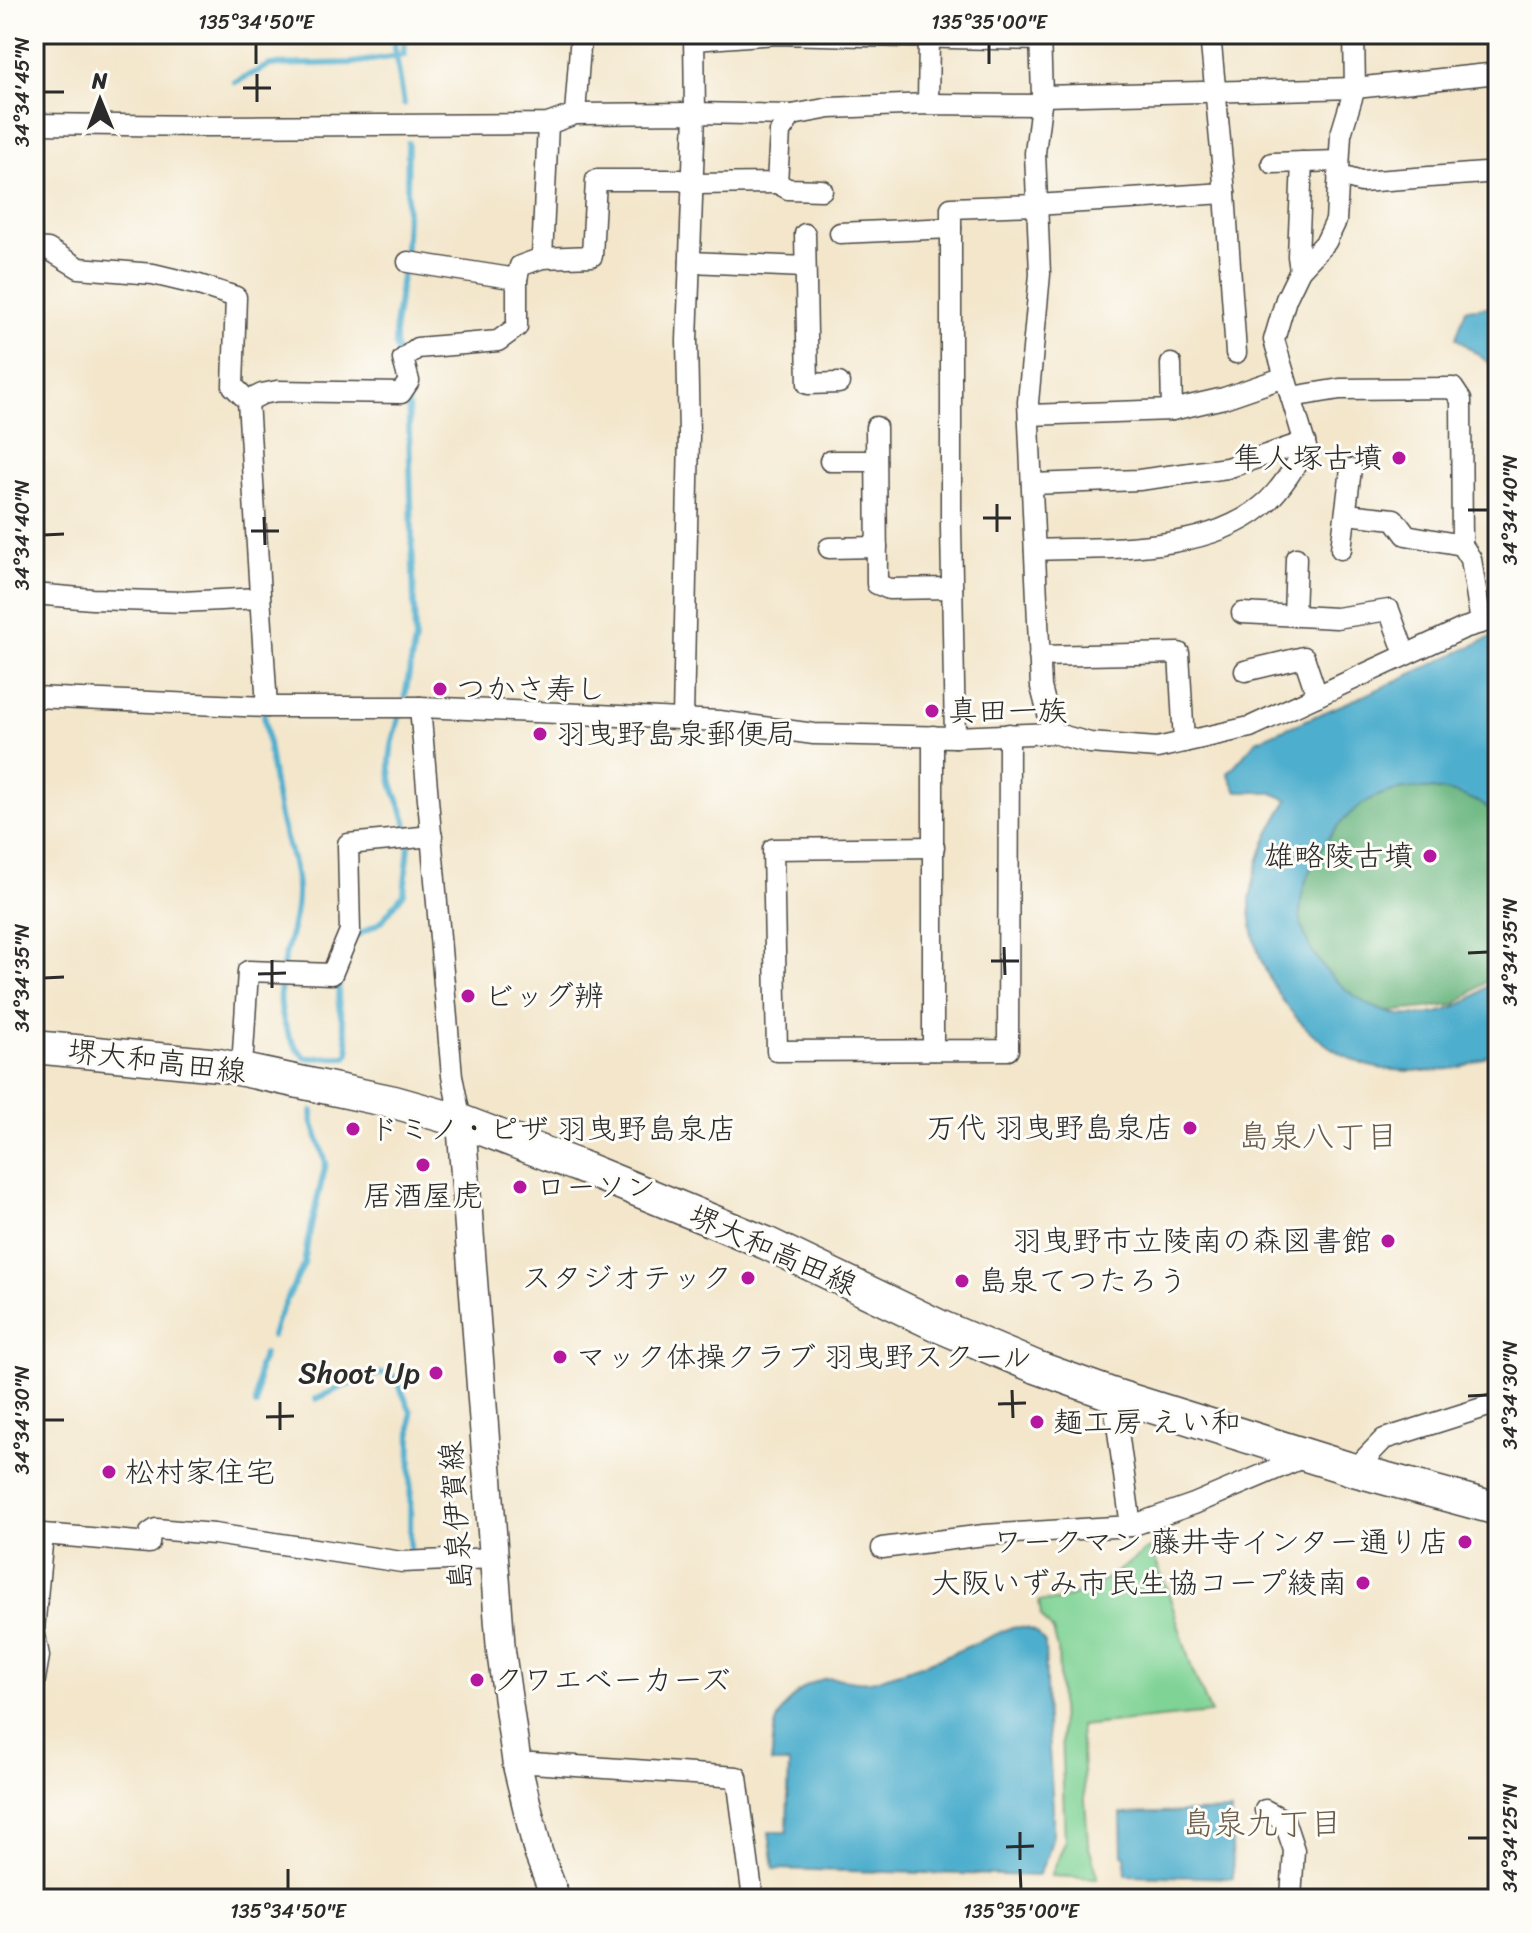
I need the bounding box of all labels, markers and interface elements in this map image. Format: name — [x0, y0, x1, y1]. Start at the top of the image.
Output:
text: 135°34'50"E — [198, 5, 316, 40]
text: 135°35'00"E — [931, 5, 1049, 40]
text: 34°34'45"N — [5, 37, 40, 147]
north arrow — [60, 60, 140, 140]
text: N — [91, 61, 108, 100]
place label: 隼人塚古墳 — [1233, 431, 1383, 485]
marker: 隼人塚古墳 — [1390, 449, 1408, 467]
text: 34°34'40"N — [1493, 455, 1528, 565]
text: 34°34'40"N — [5, 480, 40, 590]
place label: つかさ寿し — [456, 662, 606, 716]
marker: つかさ寿し — [431, 680, 449, 698]
place label: 真田一族 — [948, 684, 1068, 738]
marker: 真田一族 — [923, 702, 941, 720]
place label: 羽曳野島泉郵便局 — [556, 707, 796, 761]
marker: 羽曳野島泉郵便局 — [531, 725, 549, 743]
place label: 雄略陵古墳 — [1264, 829, 1414, 883]
marker: 雄略陵古墳 — [1421, 847, 1439, 865]
text: 34°34'35"N — [1493, 898, 1528, 1006]
text: 34°34'35"N — [5, 924, 40, 1032]
place label: ビッグ辨 — [484, 969, 604, 1023]
marker: ビッグ辨 — [459, 987, 477, 1005]
street label: 堺大和高田線 — [64, 1023, 250, 1099]
place label: 万代 羽曳野島泉店 — [926, 1101, 1174, 1155]
place label: ドミノ・ピザ 羽曳野島泉店 — [369, 1102, 737, 1156]
district label: 島泉八丁目 — [1238, 1108, 1398, 1165]
marker: 万代 羽曳野島泉店 — [1181, 1119, 1199, 1137]
marker: ドミノ・ピザ 羽曳野島泉店 — [344, 1120, 362, 1138]
marker: 居酒屋虎 — [414, 1156, 432, 1174]
place label: ローソン — [536, 1160, 656, 1214]
place label: 居酒屋虎 — [363, 1169, 483, 1223]
marker: ローソン — [511, 1178, 529, 1196]
street label: 堺大和高田線 — [680, 1189, 866, 1311]
place label: 羽曳野市立陵南の森図書館 — [1012, 1214, 1372, 1268]
marker: 羽曳野市立陵南の森図書館 — [1379, 1232, 1397, 1250]
place label: スタジオテック — [521, 1251, 732, 1305]
place label: 島泉てつたろう — [978, 1254, 1187, 1308]
marker: スタジオテック — [739, 1269, 757, 1287]
marker: 島泉てつたろう — [953, 1272, 971, 1290]
place label: マック体操クラブ 羽曳野スクール — [576, 1330, 1032, 1384]
text: 34°34'30"N — [1493, 1340, 1528, 1449]
place label: Shoot Up — [298, 1346, 420, 1400]
marker: マック体操クラブ 羽曳野スクール — [551, 1348, 569, 1366]
marker: Shoot Up — [427, 1364, 445, 1382]
text: 34°34'30"N — [5, 1365, 40, 1474]
place label: 麺工房 えい和 — [1053, 1395, 1241, 1449]
marker: 麺工房 えい和 — [1028, 1413, 1046, 1431]
street label: 島泉伊賀線 — [424, 1439, 488, 1593]
place label: 松村家住宅 — [125, 1445, 275, 1499]
marker: 松村家住宅 — [100, 1463, 118, 1481]
place label: ワークマン 藤井寺インター通り店 — [992, 1515, 1449, 1569]
marker: ワークマン 藤井寺インター通り店 — [1456, 1533, 1474, 1551]
place label: 大阪いずみ市民生協コープ綾南 — [931, 1556, 1347, 1610]
marker: 大阪いずみ市民生協コープ綾南 — [1354, 1574, 1372, 1592]
place label: クワエベーカーズ — [493, 1653, 731, 1707]
marker: クワエベーカーズ — [468, 1671, 486, 1689]
text: 34°34'25"N — [1493, 1783, 1528, 1892]
district label: 島泉九丁目 — [1182, 1795, 1342, 1852]
text: 135°34'50"E — [230, 1894, 348, 1929]
text: 135°35'00"E — [963, 1894, 1081, 1929]

